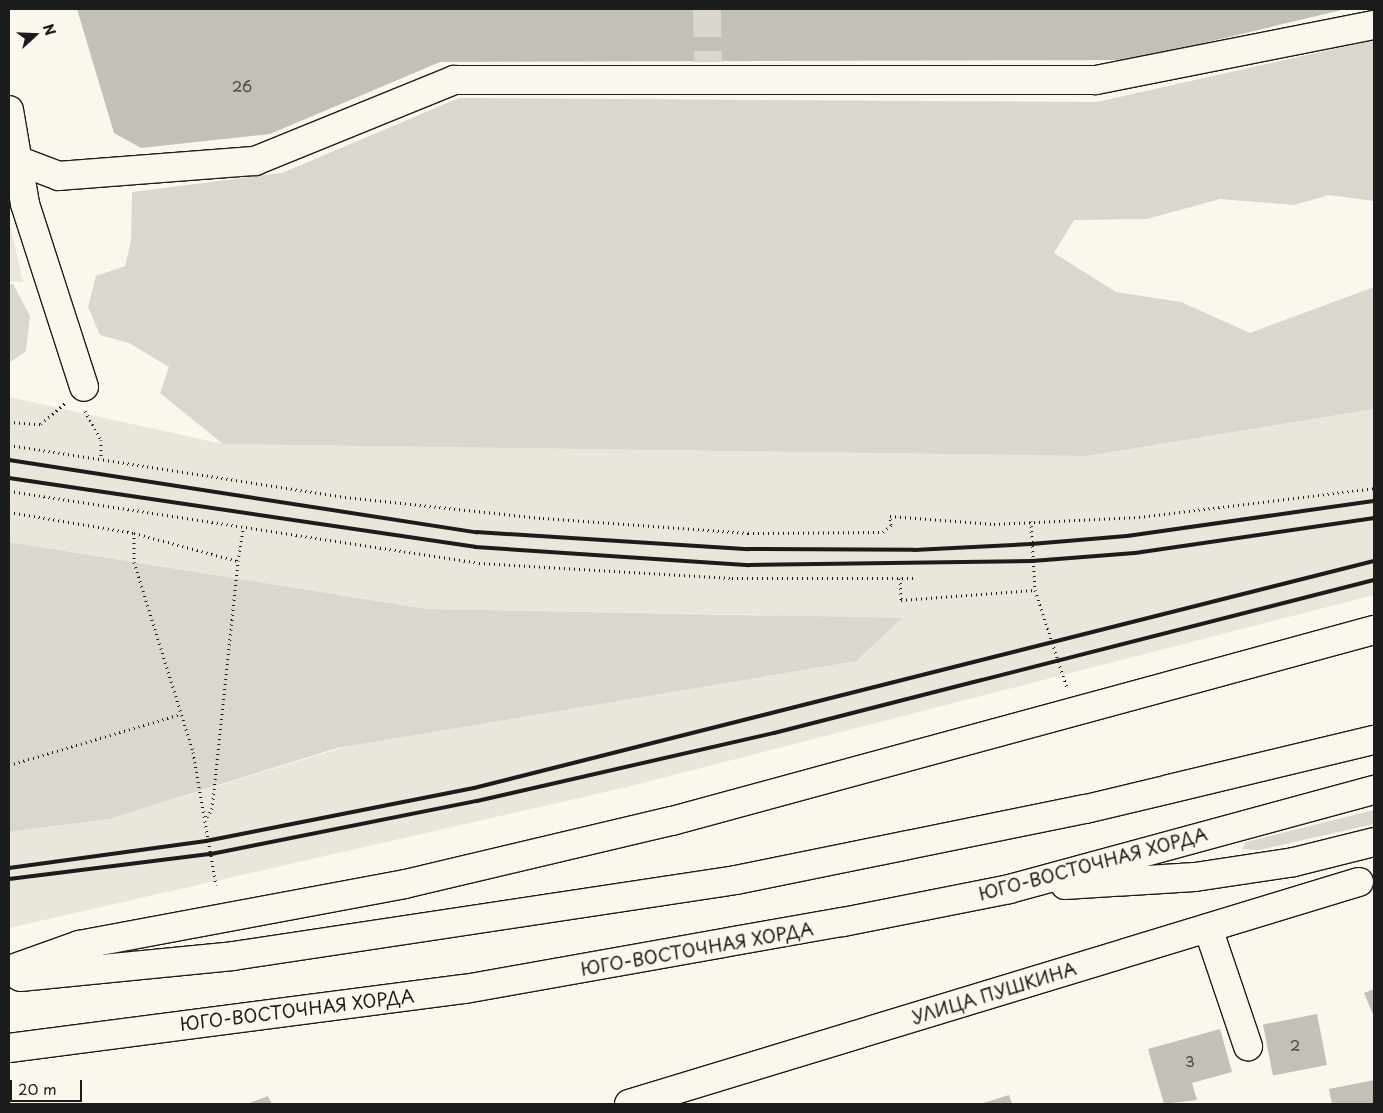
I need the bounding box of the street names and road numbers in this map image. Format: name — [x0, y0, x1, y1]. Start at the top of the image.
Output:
street label: ЮГО-ВОСТОЧНАЯ ХОРДА — [975, 823, 1211, 905]
street label: ЮГО-ВОСТОЧНАЯ ХОРДА — [578, 918, 816, 980]
street label: УЛИЦА ПУШКИНА — [908, 957, 1080, 1029]
street label: ЮГО-ВОСТОЧНАЯ ХОРДА — [178, 985, 416, 1035]

